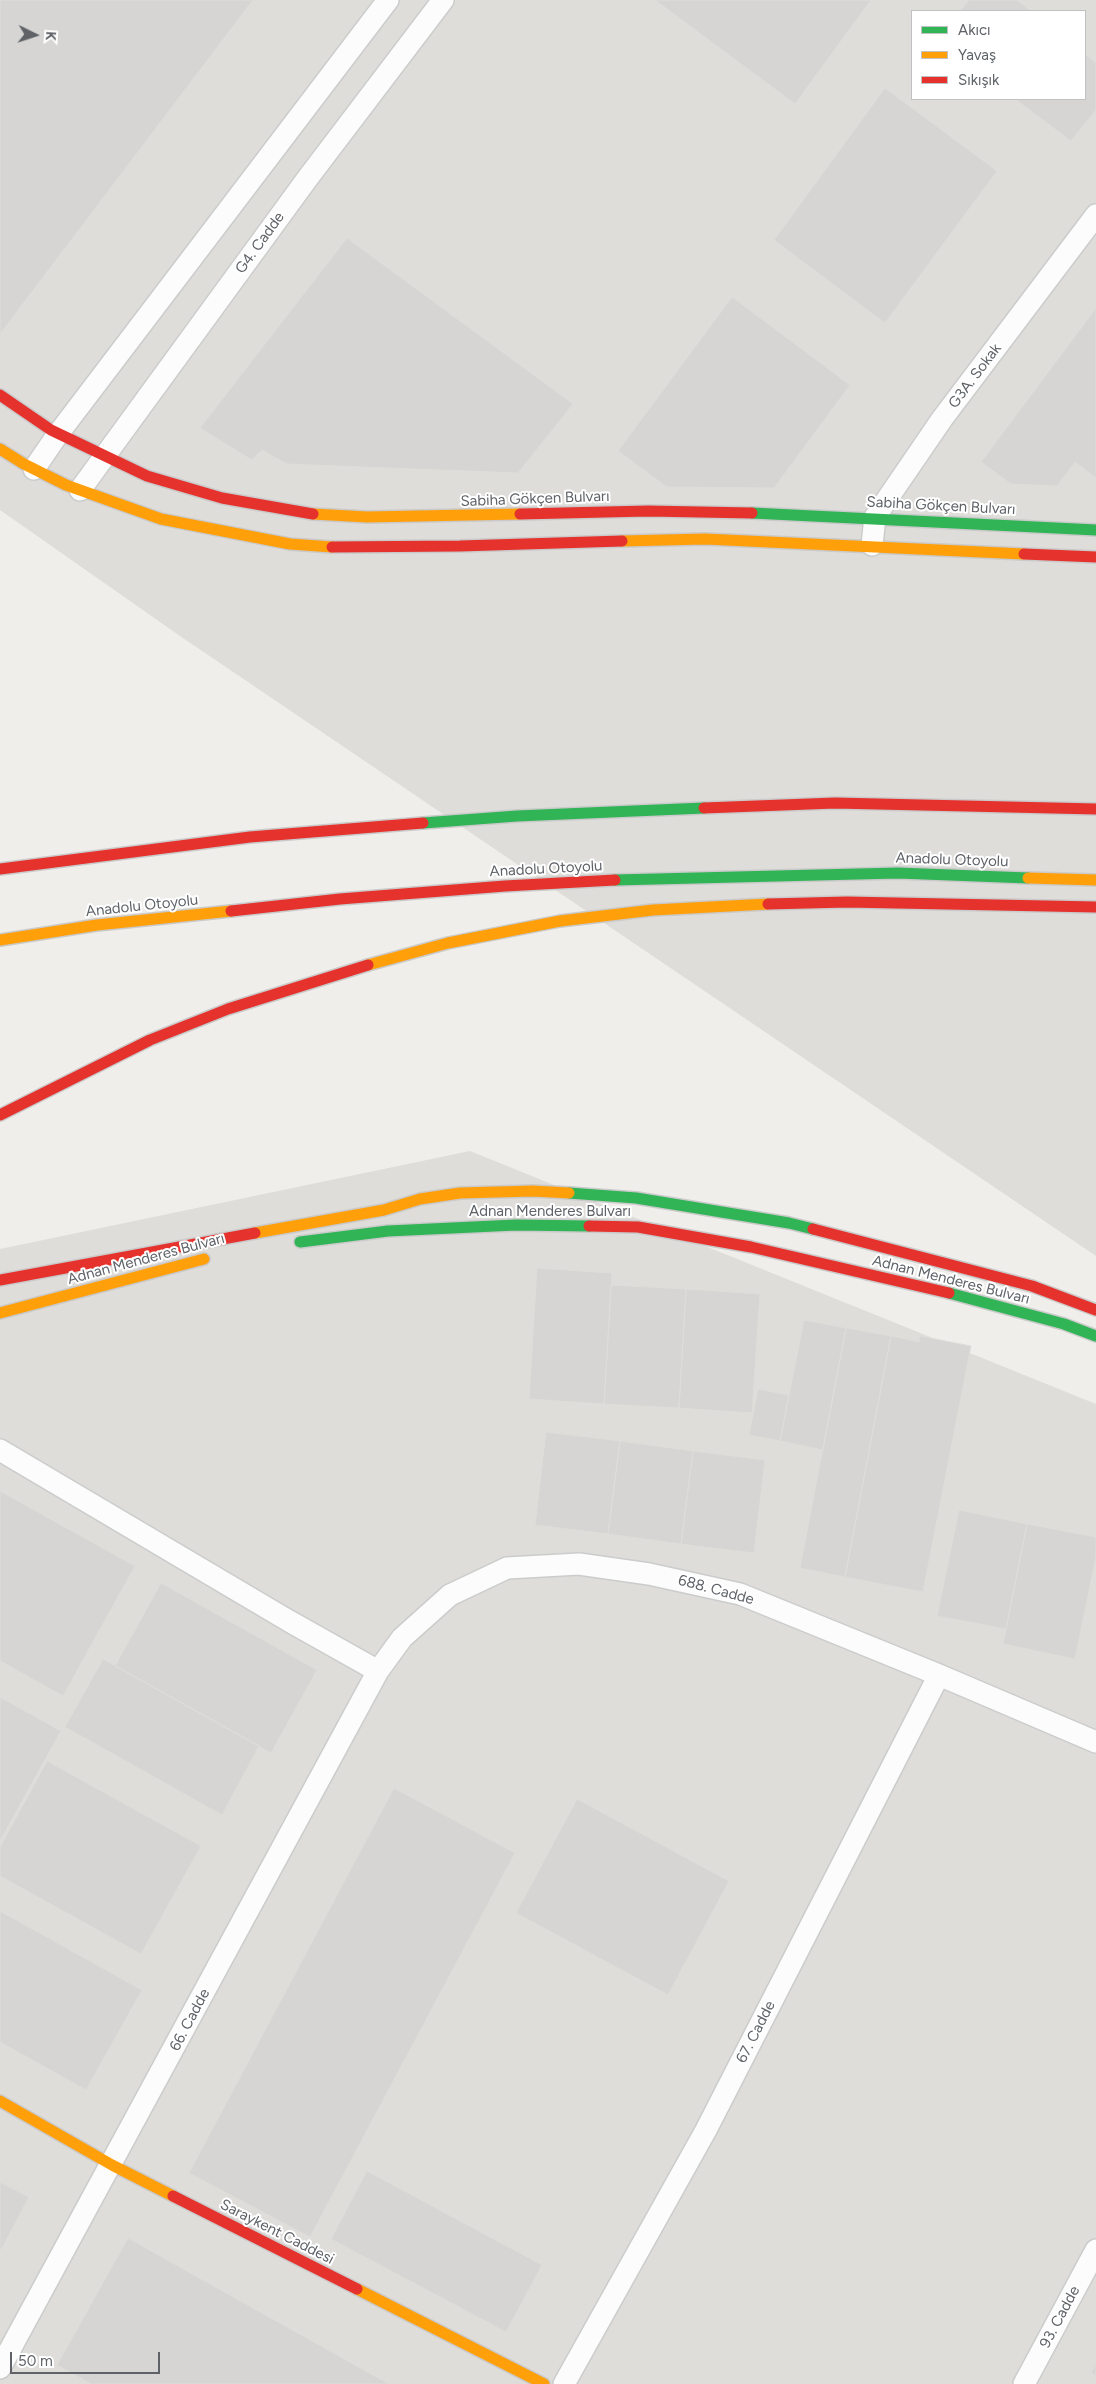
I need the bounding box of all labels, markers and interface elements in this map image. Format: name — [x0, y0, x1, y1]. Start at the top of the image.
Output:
north arrow — [10, 10, 60, 60]
legend — [911, 10, 1086, 100]
text: Akıcı — [958, 21, 991, 39]
text: K — [42, 31, 59, 41]
text: Yavaş — [958, 46, 996, 64]
text: Sıkışık — [958, 71, 999, 89]
street label: G4. Cadde — [232, 209, 288, 277]
street label: G3A. Sokak — [945, 340, 1005, 412]
street label: Sabiha Gökçen Bulvarı — [460, 487, 610, 511]
street label: Sabiha Gökçen Bulvarı — [866, 493, 1016, 519]
street label: Anadolu Otoyolu — [895, 849, 1009, 871]
street label: Anadolu Otoyolu — [489, 857, 603, 881]
street label: Anadolu Otoyolu — [85, 891, 199, 921]
street label: Adnan Menderes Bulvarı — [469, 1203, 631, 1221]
street label: Adnan Menderes Bulvarı — [66, 1229, 226, 1289]
street label: Adnan Menderes Bulvarı — [870, 1252, 1032, 1308]
street label: 688. Cadde — [676, 1571, 756, 1609]
street label: 66. Cadde — [166, 1986, 214, 2054]
street label: 67. Cadde — [733, 1998, 779, 2066]
street label: Saraykent Caddesi — [217, 2196, 337, 2268]
street label: 93. Cadde — [1036, 2283, 1084, 2351]
scale bar — [12, 2342, 162, 2374]
text: 50 m — [18, 2352, 53, 2370]

